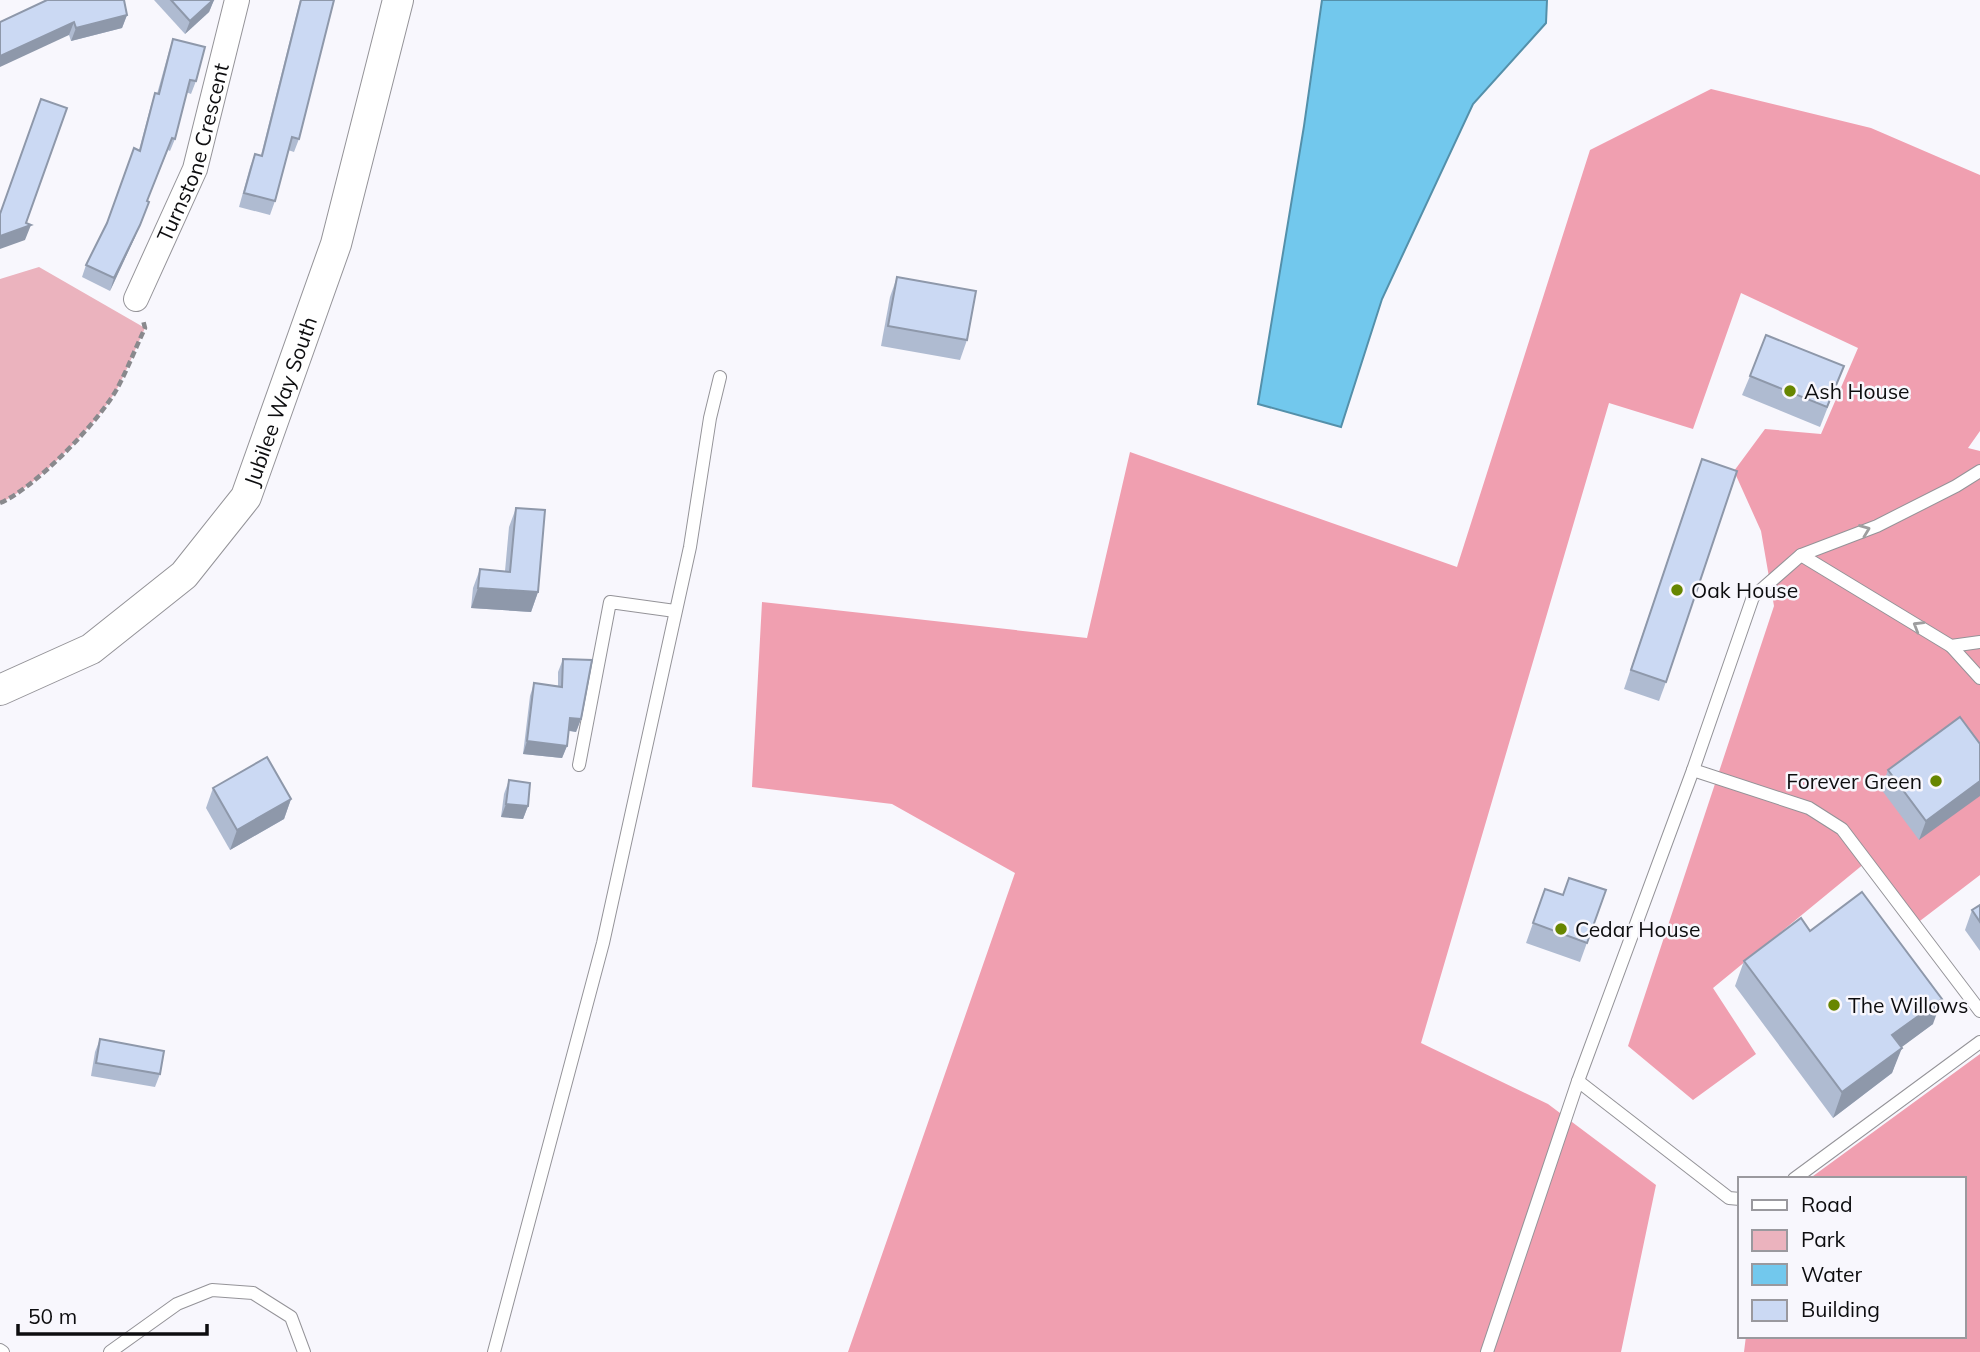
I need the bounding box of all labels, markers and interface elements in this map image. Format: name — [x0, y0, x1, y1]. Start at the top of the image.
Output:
street label: Turnstone Crescent — [151, 60, 234, 246]
street label: Jubilee Way South — [238, 313, 322, 489]
place label: Ash House — [1804, 378, 1910, 404]
marker: Ash House — [1782, 383, 1798, 399]
one-way arrow — [1858, 525, 1870, 539]
place label: Oak House — [1691, 577, 1798, 603]
marker: Oak House — [1669, 582, 1685, 598]
one-way arrow — [1912, 621, 1925, 634]
place label: Forever Green — [1786, 768, 1922, 794]
marker: Forever Green — [1928, 773, 1944, 789]
place label: Cedar House — [1575, 916, 1700, 942]
marker: Cedar House — [1553, 921, 1569, 937]
place label: The Willows — [1848, 992, 1969, 1018]
marker: The Willows — [1826, 997, 1842, 1013]
legend — [1738, 1177, 1966, 1338]
text: Road — [1801, 1191, 1852, 1217]
text: Park — [1801, 1226, 1845, 1252]
text: Water — [1801, 1261, 1862, 1287]
scale bar — [18, 1292, 206, 1336]
text: Building — [1801, 1296, 1880, 1322]
text: 50 m — [28, 1303, 77, 1329]

